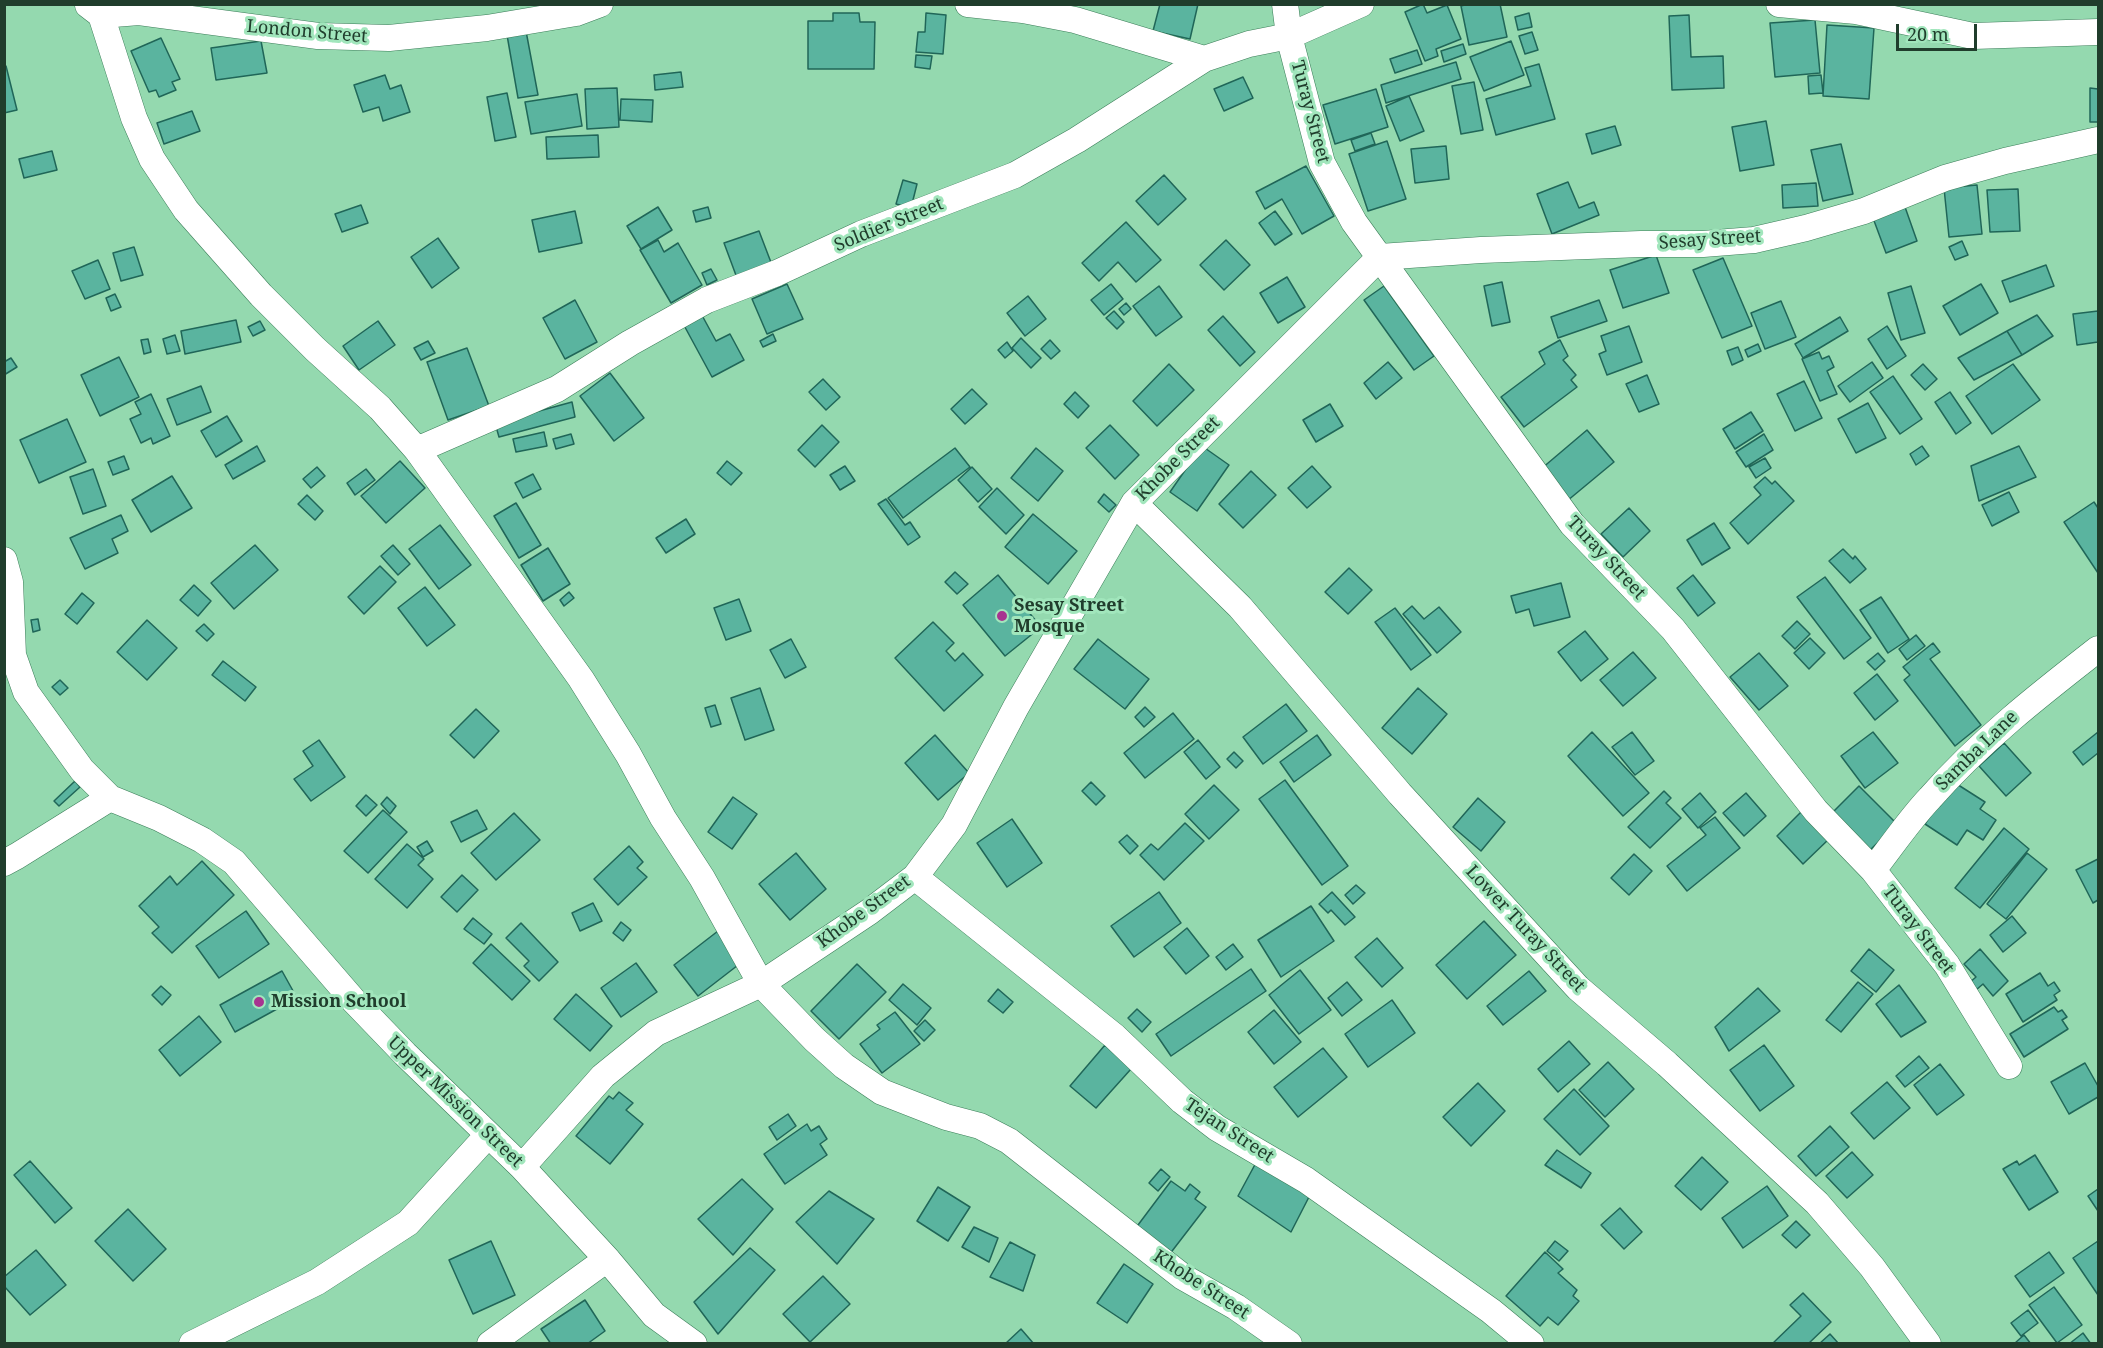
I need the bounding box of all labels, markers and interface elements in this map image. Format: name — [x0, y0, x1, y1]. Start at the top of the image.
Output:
scale bar — [1899, 12, 1980, 50]
street label: London Street — [246, 16, 368, 48]
text: 20 m — [1907, 22, 1949, 46]
street label: Turay Street — [1286, 58, 1334, 166]
street label: Soldier Street — [831, 193, 947, 257]
street label: Sesay Street — [1658, 226, 1762, 254]
street label: Khobe Street — [1131, 412, 1225, 506]
street label: Turay Street — [1562, 512, 1650, 604]
place label: Sesay Street Mosque — [1014, 595, 1124, 638]
marker: Sesay Street Mosque — [995, 609, 1009, 623]
street label: Samba Lane — [1932, 707, 2022, 795]
street label: Lower Turay Street — [1461, 861, 1589, 997]
street label: Khobe Street — [813, 871, 915, 953]
street label: Turay Street — [1878, 881, 1958, 979]
place label: Mission School — [271, 991, 406, 1013]
marker: Mission School — [252, 995, 266, 1009]
street label: Upper Mission Street — [383, 1032, 527, 1172]
street label: Tejan Street — [1180, 1094, 1278, 1168]
street label: Khobe Street — [1149, 1246, 1253, 1324]

